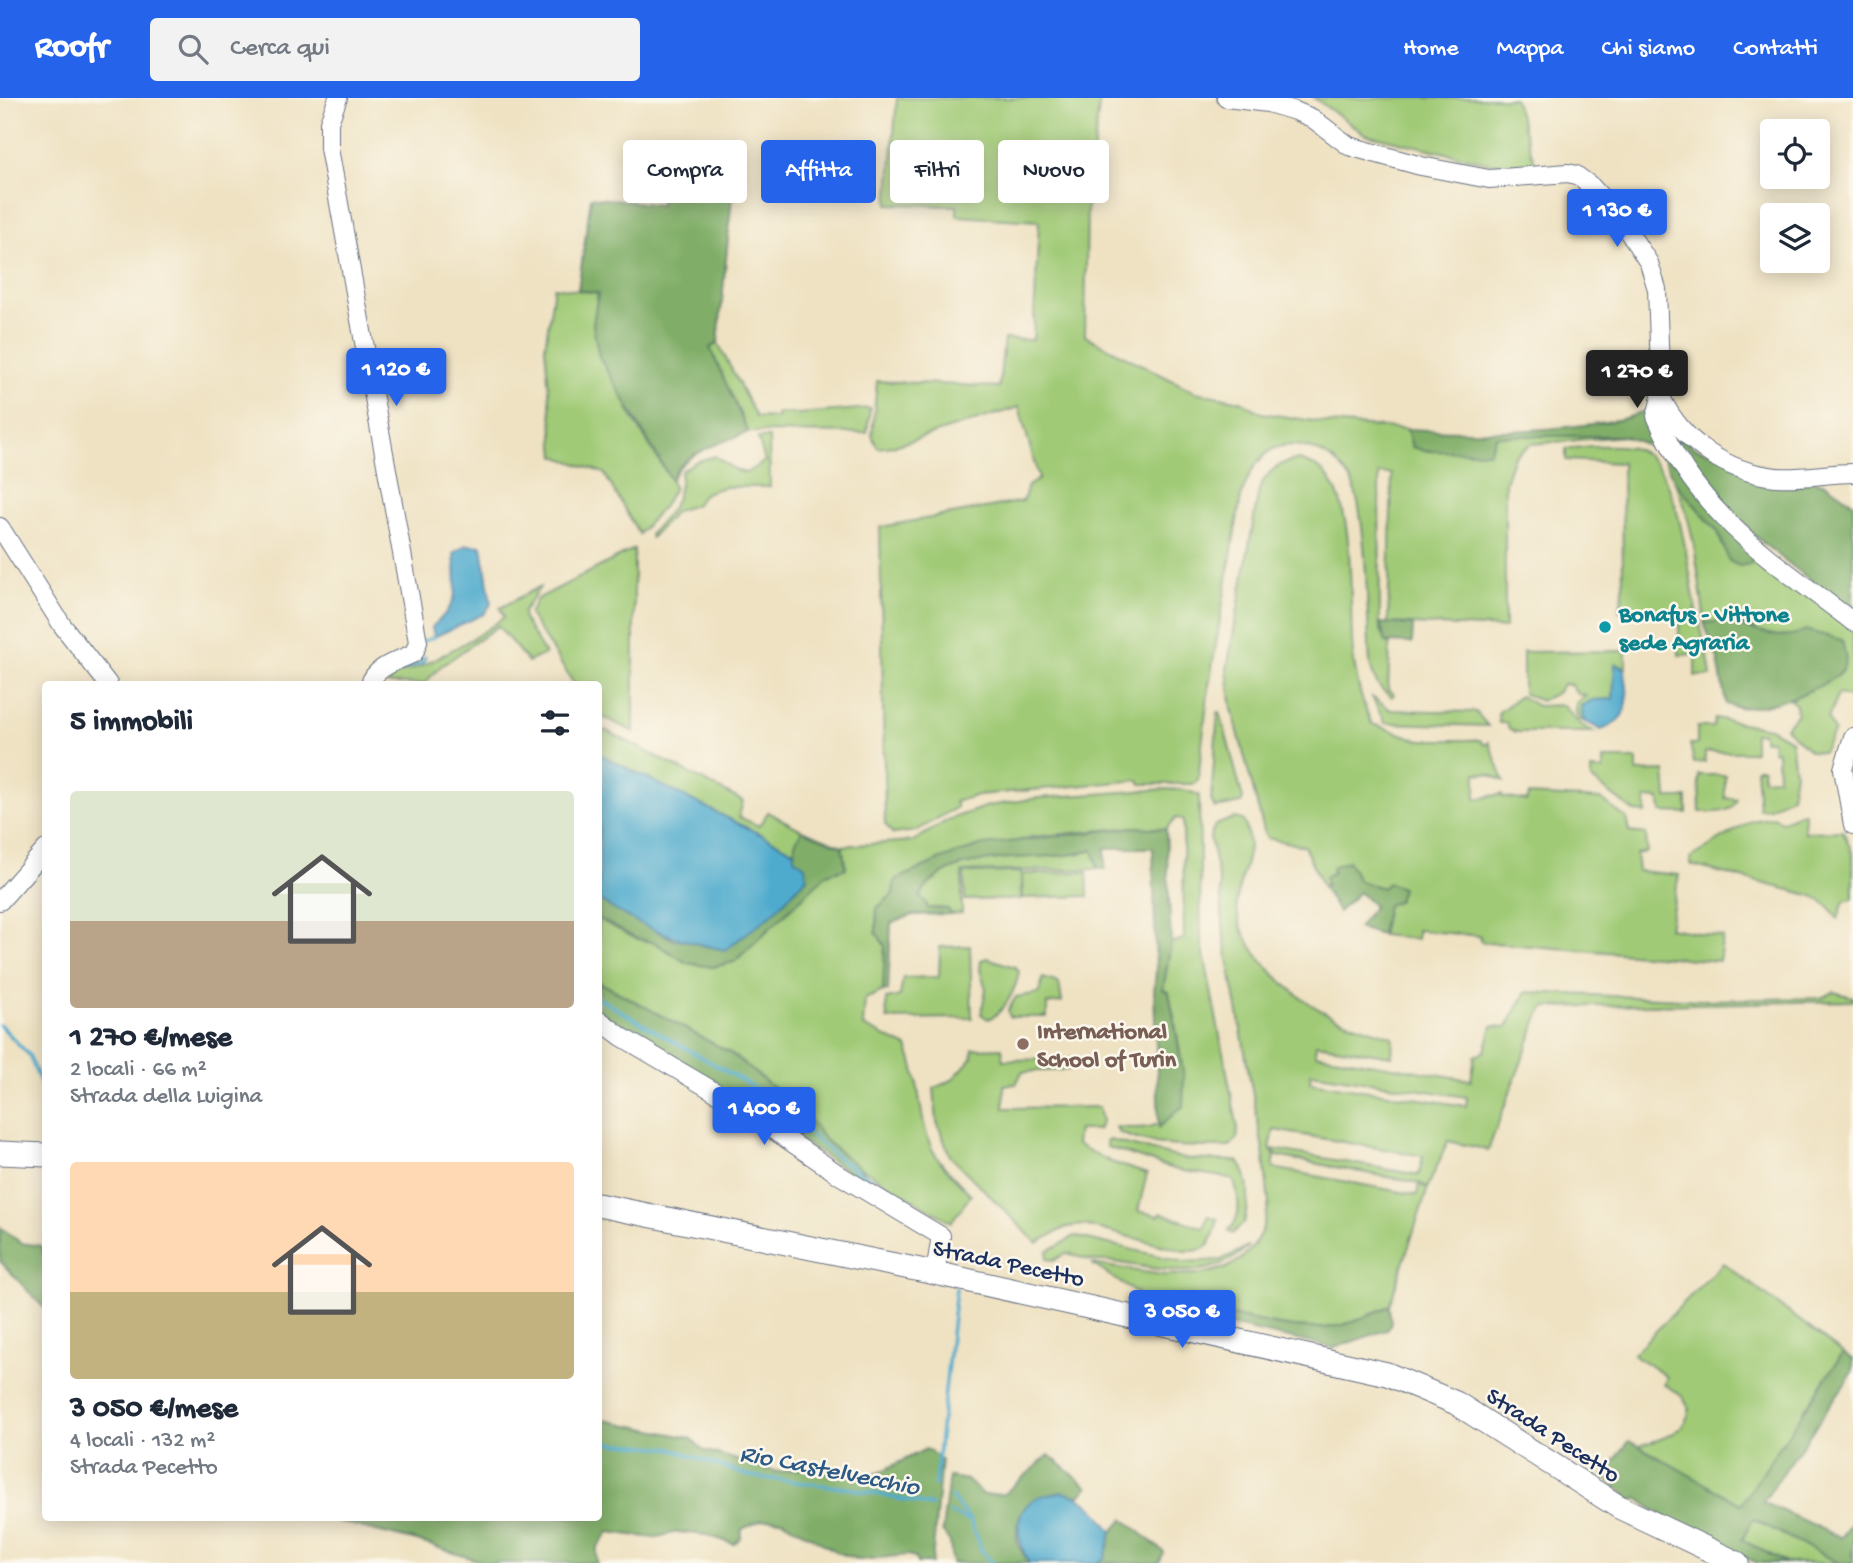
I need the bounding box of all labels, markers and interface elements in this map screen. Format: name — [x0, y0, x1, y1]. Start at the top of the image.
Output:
search box — [150, 18, 640, 81]
text: Roofr — [35, 30, 108, 68]
icon: search — [174, 30, 212, 68]
text: Cerca qui — [230, 34, 330, 65]
text: Home — [1403, 35, 1459, 64]
text: Mappa — [1497, 35, 1564, 64]
text: Chi siamo — [1602, 35, 1695, 64]
text: Contatti — [1733, 35, 1818, 64]
map controls — [1760, 119, 1830, 273]
button: locate — [1760, 119, 1830, 189]
chip: Compra — [623, 140, 747, 203]
chip: Affitta — [761, 140, 876, 203]
chip: Filtri — [890, 140, 984, 203]
chip: Nuovo — [998, 140, 1109, 203]
pin: 1 130 € — [1552, 190, 1682, 249]
text: 1 130 € — [1583, 198, 1651, 225]
button: layers — [1760, 203, 1830, 273]
pin: 1 120 € — [331, 348, 461, 408]
pin: 1 270 € — [1572, 350, 1702, 410]
text: 1 120 € — [362, 357, 430, 384]
text: 1 270 € — [1602, 359, 1672, 386]
place label: Bonafus - Vittone sede Agraria — [1618, 602, 1791, 659]
marker: Bonafus - Vittone sede Agraria — [1597, 619, 1613, 635]
icon: filters — [536, 704, 574, 742]
text: 5 immobili — [70, 706, 193, 741]
icon: home — [259, 836, 385, 962]
place label: International School of Turin — [1037, 1019, 1177, 1076]
text: 1 270 €/mese — [70, 1022, 232, 1057]
marker: International School of Turin — [1015, 1036, 1031, 1052]
text: 2 locali · 66 m² — [70, 1057, 207, 1084]
text: Strada della Luigina — [70, 1084, 262, 1111]
pin: 1 400 € — [699, 1088, 829, 1147]
text: 1 400 € — [729, 1096, 799, 1123]
icon: home — [259, 1207, 385, 1333]
street label: Strada Pecetto — [930, 1235, 1087, 1296]
pin: 3 050 € — [1117, 1290, 1247, 1350]
text: 3 050 € — [1145, 1299, 1219, 1326]
street label: Strada Pecetto — [1480, 1383, 1625, 1491]
text: 3 050 €/mese — [70, 1393, 238, 1428]
text: 4 locali · 132 m² — [70, 1428, 215, 1455]
water label: Rio Castelvecchio — [737, 1440, 923, 1505]
text: Strada Pecetto — [70, 1455, 218, 1482]

